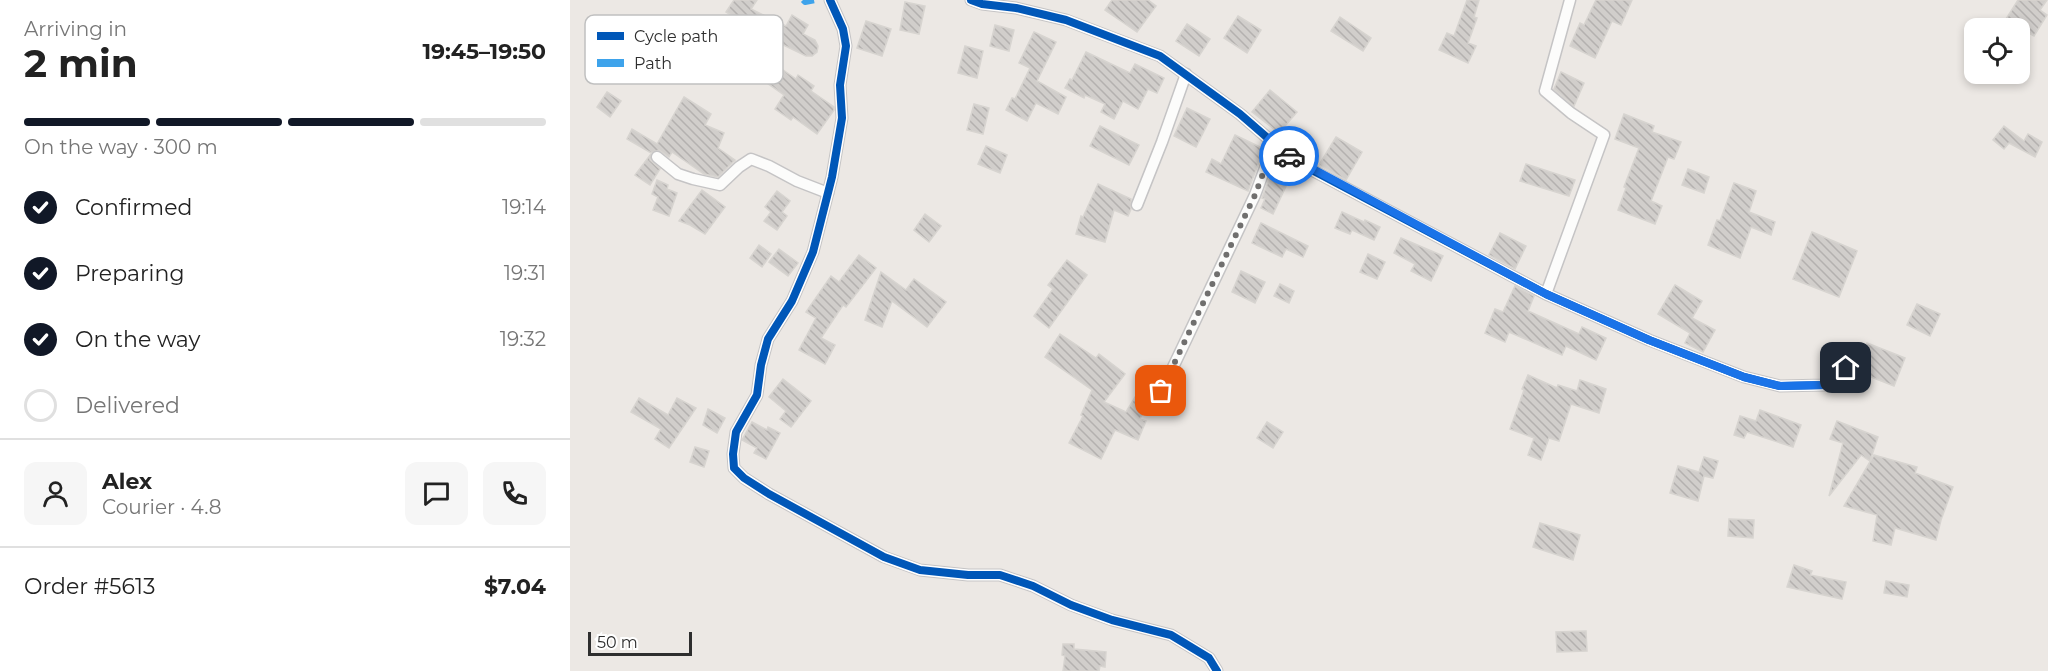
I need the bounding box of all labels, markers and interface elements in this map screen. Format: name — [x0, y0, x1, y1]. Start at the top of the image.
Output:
legend — [585, 15, 783, 84]
text: Arriving in — [24, 17, 127, 41]
map controls — [1964, 18, 2030, 84]
button: locate — [1964, 18, 2030, 84]
text: Cycle path — [634, 27, 718, 46]
text: 19:45–19:50 — [422, 38, 546, 65]
text: 2 min — [24, 39, 138, 87]
text: Path — [634, 54, 672, 73]
courier — [1259, 126, 1319, 186]
text: On the way · 300 m — [24, 135, 218, 159]
icon: car — [1273, 140, 1306, 173]
icon: check — [24, 191, 57, 224]
text: Confirmed — [75, 194, 192, 221]
text: 19:14 — [502, 195, 546, 219]
icon: check — [24, 257, 57, 290]
text: Preparing — [75, 260, 184, 287]
text: 19:31 — [504, 261, 546, 285]
icon: check — [24, 323, 57, 356]
text: On the way — [75, 326, 200, 353]
text: 19:32 — [500, 327, 546, 351]
pin — [1820, 342, 1871, 393]
icon: home — [1829, 351, 1862, 384]
pin — [1135, 365, 1186, 416]
icon: bag — [1144, 374, 1177, 407]
text: Delivered — [75, 392, 180, 419]
button: person — [24, 462, 87, 525]
button: chat — [405, 462, 468, 525]
button: phone — [483, 462, 546, 525]
text: Alex — [102, 468, 152, 495]
text: Courier · 4.8 — [102, 495, 221, 519]
text: Order #5613 — [24, 573, 155, 600]
text: $7.04 — [484, 573, 546, 600]
scale bar — [588, 629, 692, 656]
text: 50 m — [597, 633, 638, 652]

